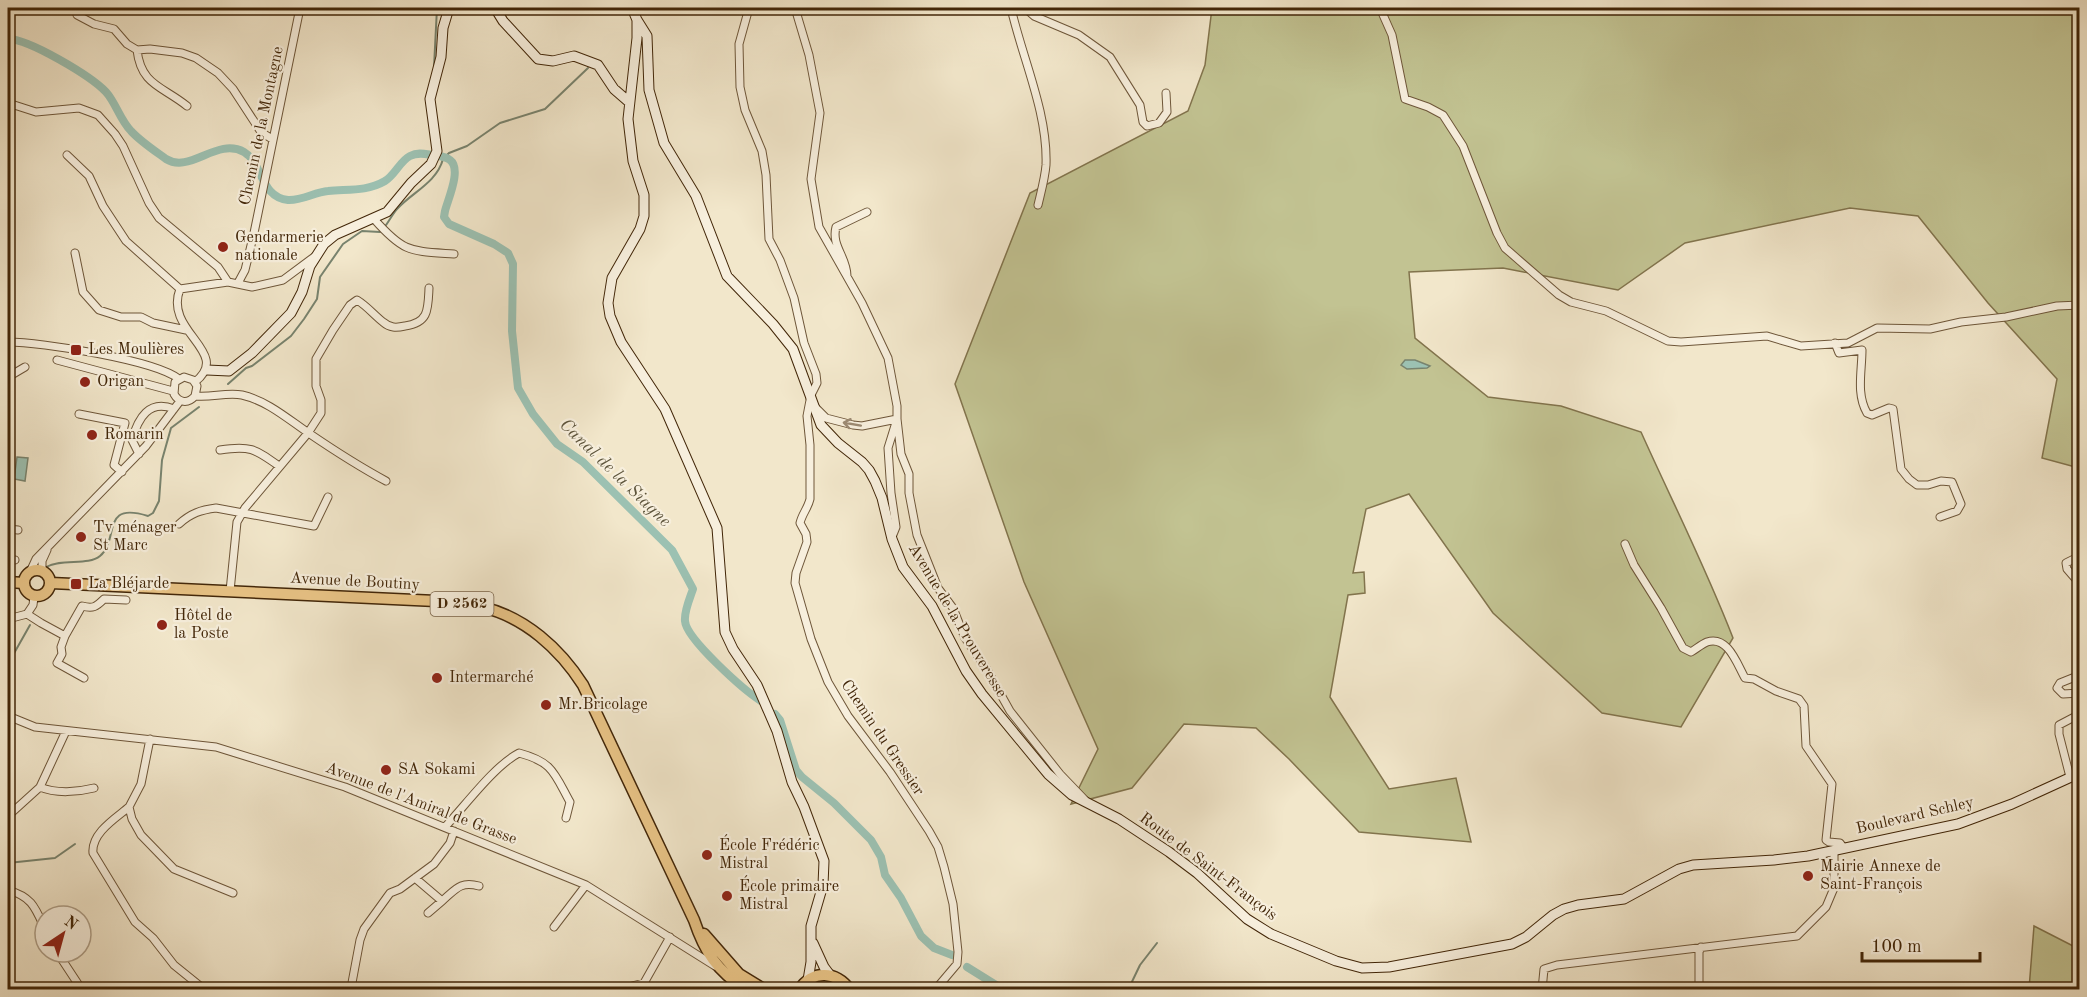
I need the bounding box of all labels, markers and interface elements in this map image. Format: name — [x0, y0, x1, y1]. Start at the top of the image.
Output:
street label: Chemin de la Montagne — [237, 45, 287, 207]
place label: Gendarmerie nationale — [235, 230, 324, 264]
marker: Gendarmerie nationale — [216, 240, 230, 254]
place label: Les Moulières — [88, 342, 184, 358]
marker: Les Moulières — [69, 343, 83, 357]
place label: Origan — [97, 374, 145, 390]
marker: Origan — [78, 375, 92, 389]
water label: Canal de la Siagne — [556, 415, 674, 531]
one-way arrow — [843, 418, 863, 429]
place label: Romarin — [104, 427, 164, 443]
marker: Romarin — [85, 428, 99, 442]
place label: Tv ménager St Marc — [93, 520, 177, 554]
marker: Tv ménager St Marc — [74, 530, 88, 544]
street label: Avenue de la Prouveresse — [905, 541, 1009, 701]
street label: Avenue de Boutiny — [290, 571, 421, 593]
place label: La Bléjarde — [88, 576, 169, 592]
marker: La Bléjarde — [69, 577, 83, 591]
road number: D 2562 — [430, 592, 494, 616]
place label: Hôtel de la Poste — [174, 608, 232, 642]
marker: Hôtel de la Poste — [155, 618, 169, 632]
place label: Intermarché — [449, 670, 534, 686]
marker: Intermarché — [430, 671, 444, 685]
street label: Chemin du Gressier — [837, 677, 927, 799]
place label: Mr.Bricolage — [558, 697, 648, 713]
marker: Mr.Bricolage — [539, 698, 553, 712]
street label: Avenue de l'Amiral de Grasse — [323, 760, 519, 848]
place label: SA Sokami — [398, 762, 475, 778]
marker: SA Sokami — [379, 763, 393, 777]
street label: Boulevard Schley — [1855, 795, 1976, 837]
street label: Route de Saint-François — [1136, 810, 1280, 924]
place label: École Frédéric Mistral — [719, 834, 819, 872]
marker: École Frédéric Mistral — [700, 848, 714, 862]
place label: Mairie Annexe de Saint-François — [1820, 859, 1941, 893]
marker: Mairie Annexe de Saint-François — [1801, 869, 1815, 883]
place label: École primaire Mistral — [739, 875, 839, 913]
marker: École primaire Mistral — [720, 889, 734, 903]
north arrow — [33, 904, 93, 964]
text: N — [61, 913, 81, 934]
scale bar — [1862, 925, 1980, 963]
text: 100 m — [1871, 938, 1922, 956]

